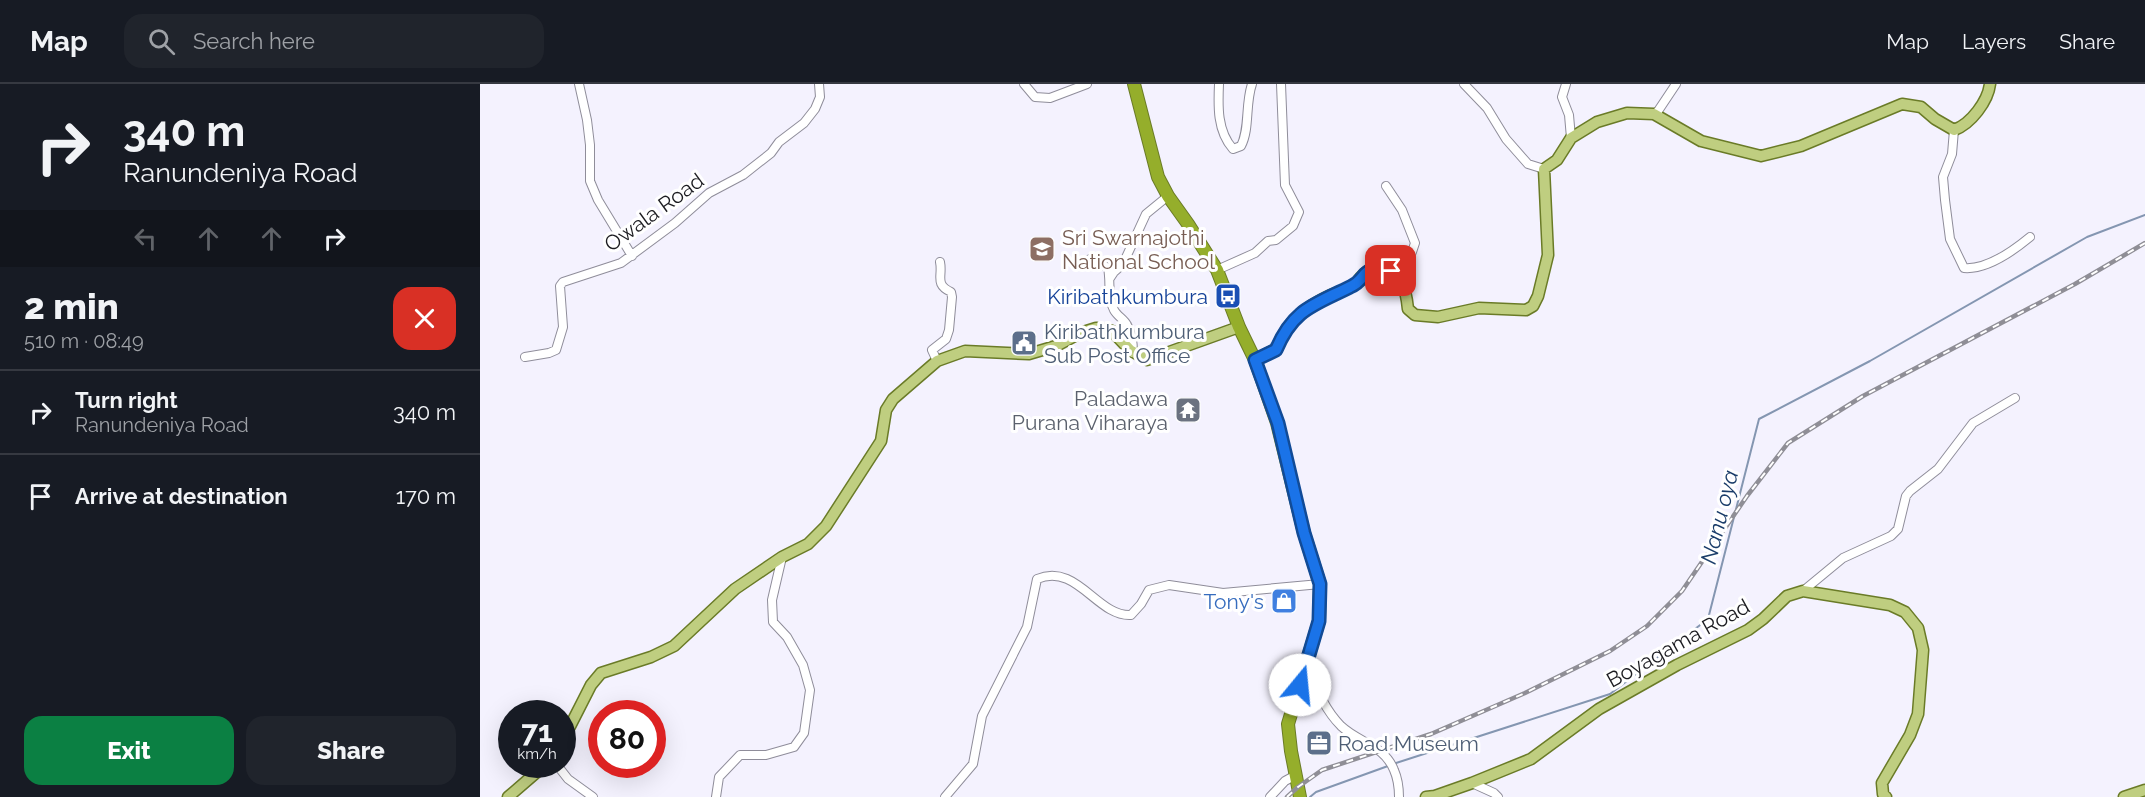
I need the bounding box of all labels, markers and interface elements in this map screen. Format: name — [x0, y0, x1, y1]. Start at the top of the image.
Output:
search box — [124, 14, 544, 68]
text: Map — [30, 25, 88, 58]
icon: search — [145, 25, 178, 58]
text: Search here — [193, 28, 315, 54]
text: Map — [1886, 29, 1929, 54]
text: Layers — [1962, 29, 2026, 54]
text: Share — [2059, 29, 2115, 54]
text: 340 m — [123, 107, 245, 156]
icon: right — [24, 108, 102, 186]
text: Ranundeniya Road — [123, 157, 358, 188]
street label: Owala Road — [599, 168, 709, 256]
icon: left — [129, 222, 162, 255]
icon: ahead — [192, 222, 225, 255]
icon: ahead — [255, 222, 288, 255]
icon: right — [318, 222, 351, 255]
place label: Sri Swarnajothi National School — [1062, 225, 1215, 274]
school or university icon: Sri Swarnajothi National School — [1027, 234, 1057, 264]
pin — [1365, 245, 1416, 296]
icon: arrive — [1374, 254, 1407, 287]
bus stop icon: Kiribathkumbura — [1213, 281, 1243, 311]
place label: Kiribathkumbura — [1047, 284, 1208, 309]
text: 2 min — [24, 285, 119, 327]
button: close — [393, 287, 456, 350]
place label: Kiribathkumbura Sub Post Office — [1044, 319, 1205, 368]
public building icon: Kiribathkumbura Sub Post Office — [1009, 328, 1039, 358]
text: 510 m · 08:49 — [24, 329, 144, 353]
place label: Paladawa Purana Viharaya — [1012, 386, 1168, 435]
text: Turn right — [75, 387, 178, 413]
temple icon: Paladawa Purana Viharaya — [1173, 395, 1203, 425]
icon: right — [24, 396, 57, 429]
text: 340 m — [393, 399, 456, 425]
text: Ranundeniya Road — [75, 413, 249, 437]
water label: Nanu oya — [1695, 468, 1743, 566]
icon: arrive — [24, 480, 57, 513]
text: Arrive at destination — [75, 483, 288, 509]
text: 170 m — [396, 483, 456, 509]
shop icon: Tony's — [1269, 586, 1299, 616]
place label: Tony's — [1204, 589, 1264, 614]
street label: Boyagama Road — [1602, 593, 1754, 693]
position arrow — [1268, 653, 1332, 717]
speed limit sign: 80 — [588, 700, 666, 778]
text: 71 — [521, 714, 553, 749]
button: Exit — [24, 716, 234, 785]
button: Share — [246, 716, 456, 785]
office icon: Road Museum — [1304, 728, 1334, 758]
place label: Road Museum — [1338, 731, 1479, 756]
text: km/h — [517, 745, 557, 763]

